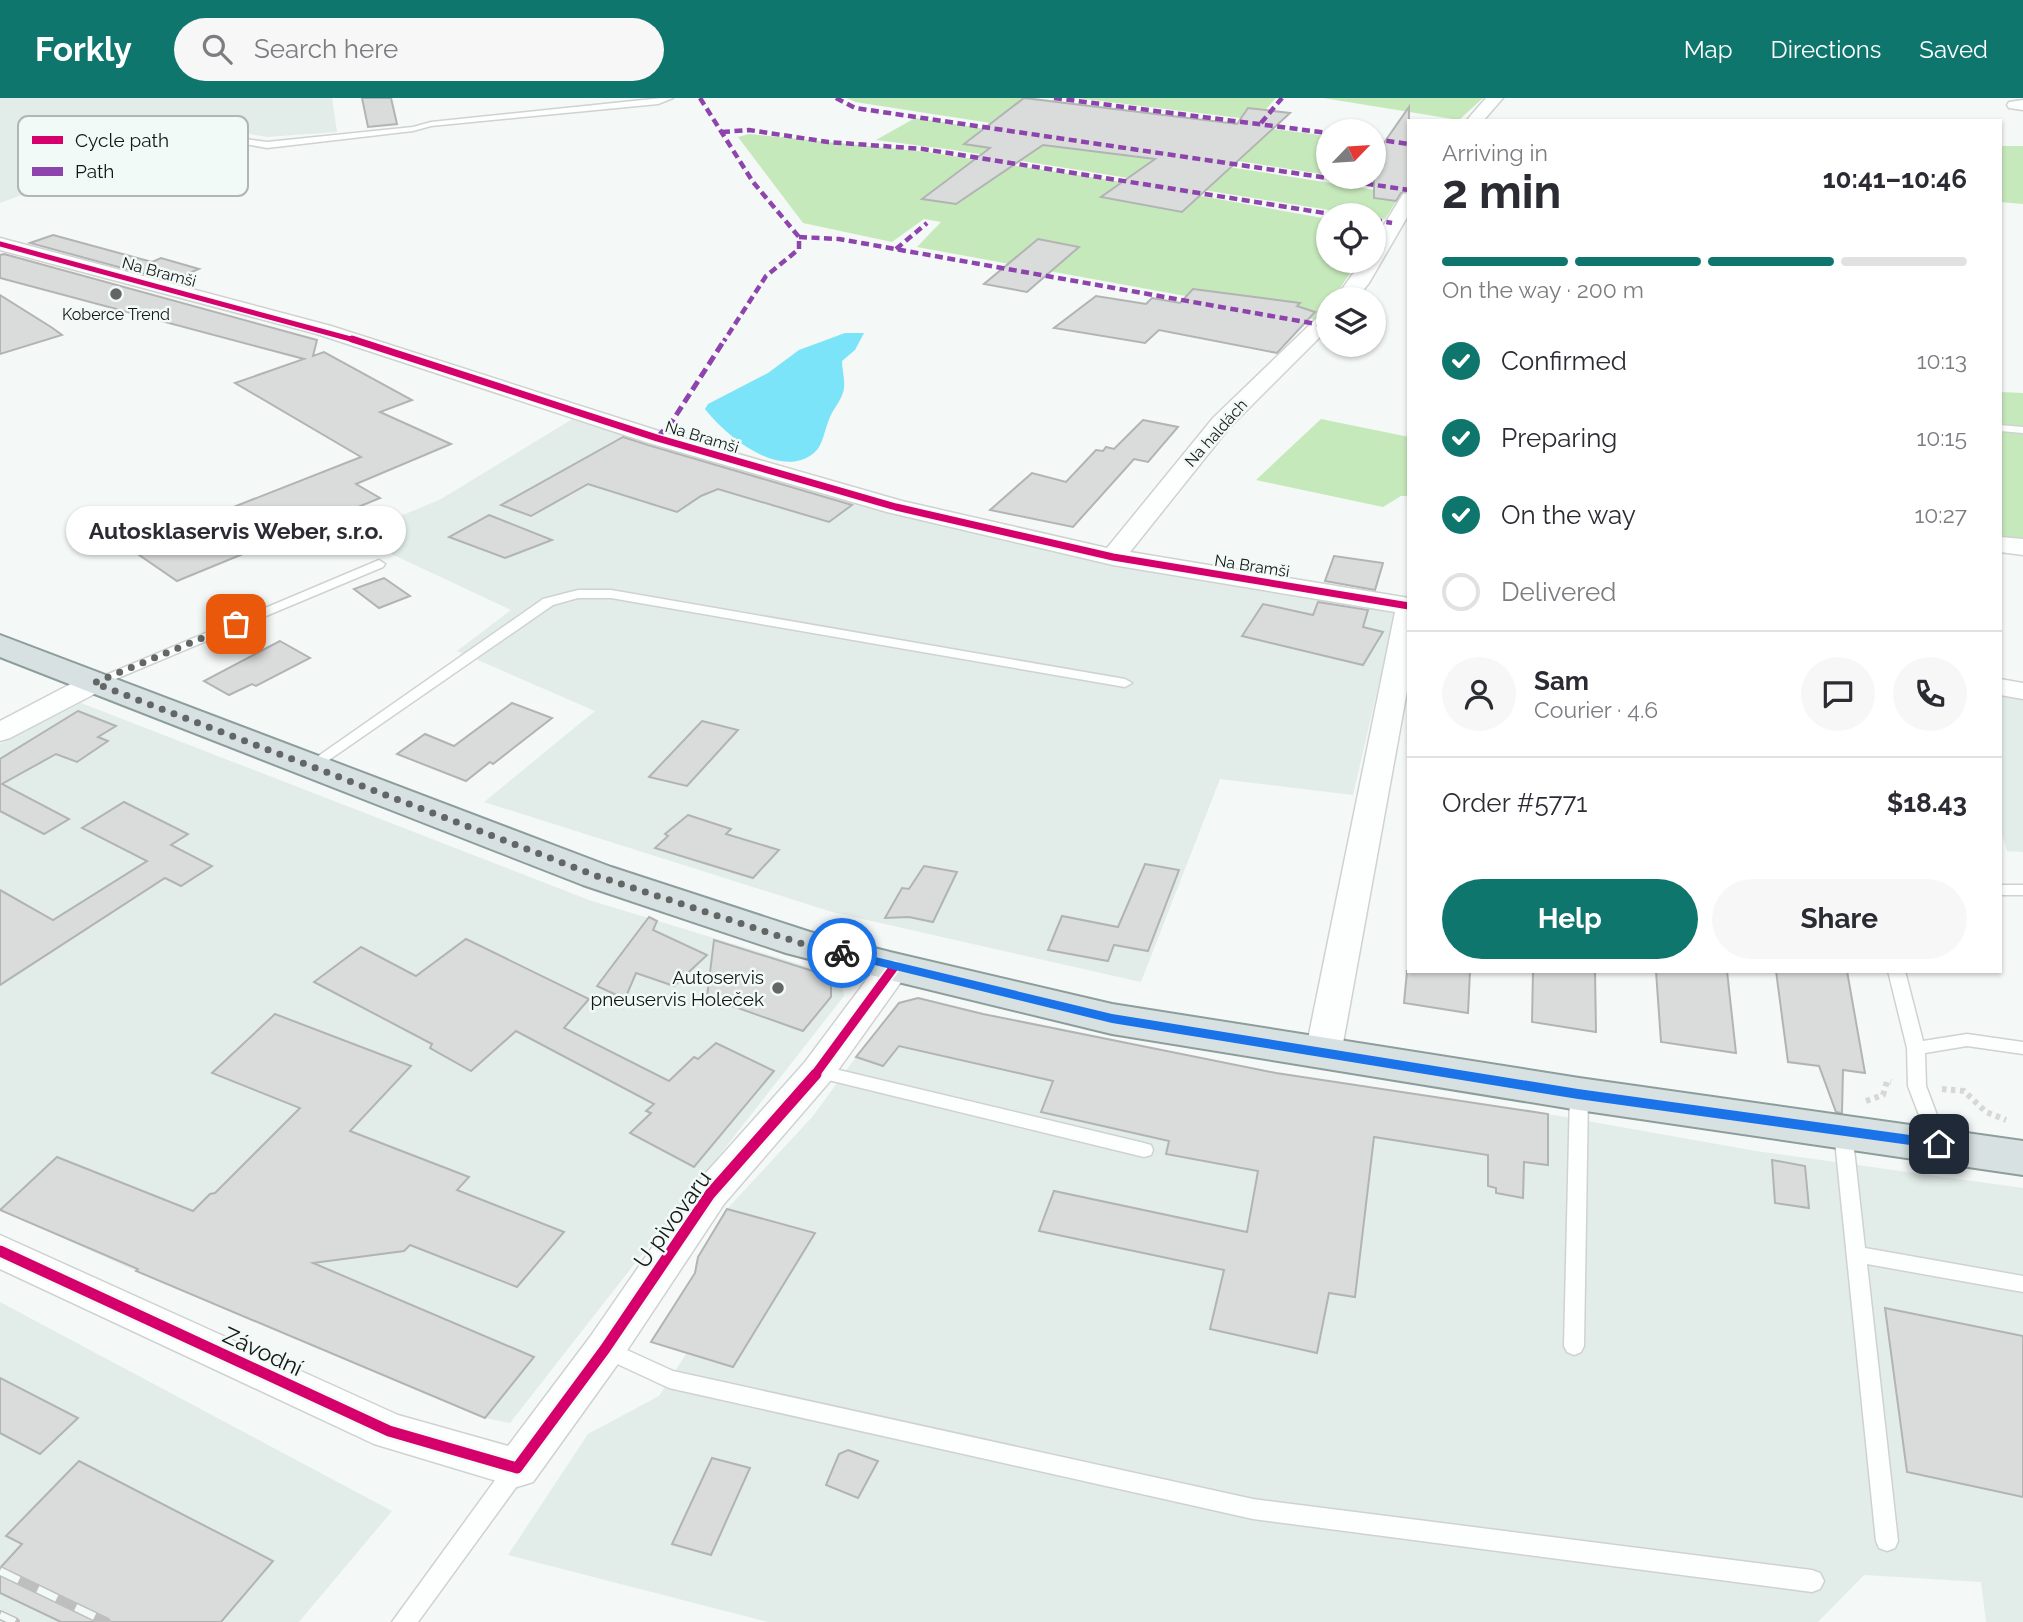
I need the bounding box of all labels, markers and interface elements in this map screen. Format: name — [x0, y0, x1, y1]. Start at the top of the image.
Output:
search box — [174, 18, 664, 81]
text: Forkly — [35, 30, 132, 69]
icon: search — [198, 30, 236, 68]
text: Search here — [254, 34, 398, 64]
text: Map — [1684, 35, 1733, 64]
text: Directions — [1771, 35, 1881, 64]
text: Saved — [1919, 35, 1988, 64]
legend — [18, 116, 248, 196]
north arrow — [1316, 119, 1386, 189]
map controls — [1316, 119, 1386, 357]
text: Cycle path — [75, 129, 169, 151]
text: Arriving in — [1442, 139, 1548, 166]
text: Path — [75, 160, 114, 182]
text: 10:41–10:46 — [1823, 164, 1967, 194]
text: 2 min — [1442, 165, 1561, 219]
button: locate — [1316, 203, 1386, 273]
street label: Na Bramši — [120, 253, 198, 291]
text: On the way · 200 m — [1442, 276, 1644, 303]
marker: Koberce Trend — [108, 286, 124, 302]
button: layers — [1316, 287, 1386, 357]
place label: Koberce Trend — [62, 305, 170, 324]
icon: check — [1442, 342, 1480, 380]
text: Confirmed — [1501, 346, 1627, 376]
text: 10:13 — [1917, 347, 1967, 374]
street label: Na haldách — [1181, 395, 1251, 471]
street label: Na Bramši — [663, 417, 741, 457]
icon: check — [1442, 419, 1480, 457]
text: Preparing — [1501, 423, 1617, 453]
text: 10:15 — [1916, 424, 1967, 451]
icon: check — [1442, 496, 1480, 534]
text: On the way — [1501, 500, 1636, 530]
text: 10:27 — [1914, 501, 1967, 528]
callout: Autosklaservis Weber, s.r.o. — [66, 505, 406, 554]
text: Autosklaservis Weber, s.r.o. — [89, 517, 383, 544]
street label: Na Bramši — [1213, 551, 1291, 581]
text: Delivered — [1501, 577, 1616, 607]
pin — [206, 594, 266, 654]
icon: bag — [217, 605, 255, 643]
button: person — [1442, 657, 1516, 731]
button: chat — [1801, 657, 1875, 731]
button: phone — [1893, 657, 1967, 731]
text: Sam — [1534, 666, 1589, 696]
text: Courier · 4.6 — [1534, 696, 1658, 723]
text: Order #5771 — [1442, 788, 1588, 818]
text: $18.43 — [1887, 788, 1967, 818]
button: Help — [1442, 879, 1698, 959]
button: Share — [1712, 879, 1967, 959]
courier — [807, 918, 877, 988]
icon: bike — [823, 934, 861, 972]
place label: Autoservis pneuservis Holeček — [590, 966, 764, 1010]
marker: Autoservis pneuservis Holeček — [770, 980, 786, 996]
pin — [1909, 1114, 1969, 1174]
icon: home — [1920, 1125, 1958, 1163]
street label: U pivovaru — [628, 1165, 716, 1273]
street label: Závodní — [219, 1321, 308, 1382]

